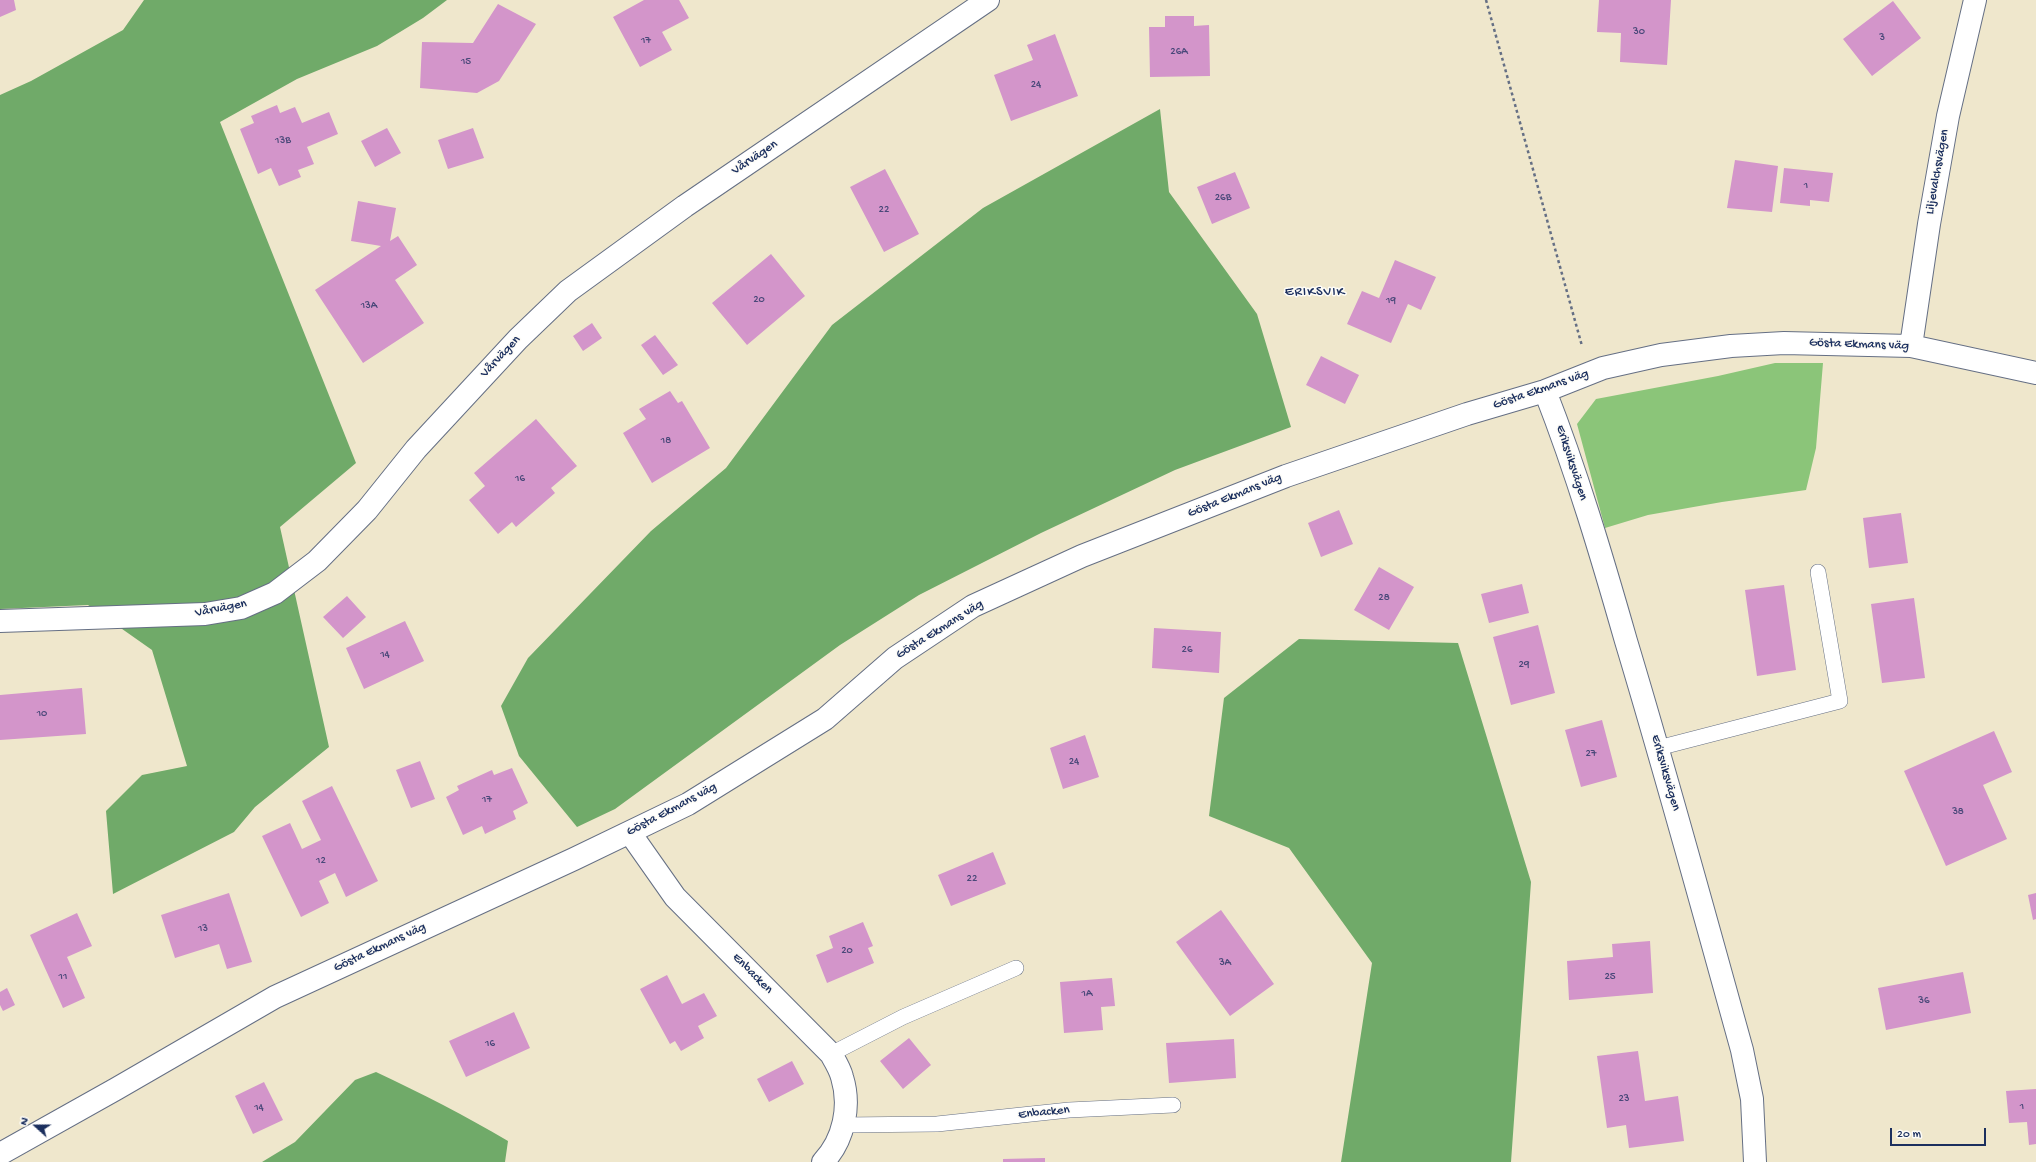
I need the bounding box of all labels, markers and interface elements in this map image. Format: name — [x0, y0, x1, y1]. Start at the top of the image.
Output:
house number: 30 — [1633, 25, 1645, 39]
house number: 3 — [1879, 31, 1885, 45]
house number: 17 — [641, 34, 651, 48]
house number: 26A — [1170, 45, 1188, 59]
house number: 15 — [461, 55, 471, 69]
house number: 24 — [1031, 78, 1041, 92]
street label: Liljevalchsvägen — [1923, 128, 1953, 216]
house number: 13B — [275, 134, 291, 148]
street label: Vårvägen — [729, 137, 781, 179]
house number: 1 — [1804, 179, 1808, 193]
house number: 26B — [1215, 191, 1231, 205]
house number: 22 — [879, 203, 889, 217]
district label: ERIKSVIK — [1285, 285, 1345, 301]
house number: 20 — [753, 293, 765, 307]
house number: 19 — [1386, 294, 1396, 308]
house number: 13A — [361, 299, 377, 313]
street label: Vårvägen — [477, 333, 525, 381]
street label: Gösta Ekmans väg — [1809, 335, 1909, 355]
street label: Gösta Ekmans väg — [1491, 366, 1591, 414]
street label: Eriksviksvägen — [1551, 423, 1591, 503]
house number: 18 — [661, 434, 671, 448]
street label: Gösta Ekmans väg — [1186, 470, 1284, 522]
house number: 16 — [515, 472, 525, 486]
house number: 28 — [1378, 591, 1390, 605]
street label: Vårvägen — [194, 596, 248, 622]
street label: Gösta Ekmans väg — [893, 597, 987, 663]
house number: 26 — [1182, 643, 1192, 657]
house number: 14 — [380, 648, 390, 662]
house number: 29 — [1519, 658, 1529, 672]
house number: 10 — [37, 707, 47, 721]
street label: Eriksviksvägen — [1647, 733, 1683, 813]
house number: 27 — [1585, 747, 1597, 761]
house number: 24 — [1069, 755, 1079, 769]
street label: Gösta Ekmans väg — [624, 780, 720, 840]
house number: 17 — [482, 793, 492, 807]
house number: 38 — [1952, 805, 1964, 819]
house number: 12 — [316, 854, 326, 868]
house number: 22 — [967, 872, 977, 886]
street label: Gösta Ekmans väg — [331, 920, 429, 976]
house number: 13 — [198, 922, 208, 936]
house number: 20 — [841, 944, 853, 958]
street label: Enbacken — [728, 950, 776, 998]
house number: 3A — [1219, 956, 1231, 970]
house number: 11 — [59, 970, 67, 984]
house number: 25 — [1604, 970, 1616, 984]
house number: 1A — [1082, 987, 1092, 1001]
house number: 36 — [1918, 994, 1930, 1008]
house number: 16 — [485, 1037, 495, 1051]
house number: 23 — [1618, 1092, 1630, 1106]
house number: 1 — [2020, 1100, 2024, 1114]
house number: 14 — [254, 1101, 264, 1115]
street label: Enbacken — [1018, 1103, 1070, 1123]
north arrow — [16, 1106, 56, 1146]
text: N — [18, 1116, 32, 1127]
scale bar — [1892, 1120, 1988, 1146]
text: 20 m — [1897, 1128, 1921, 1142]

